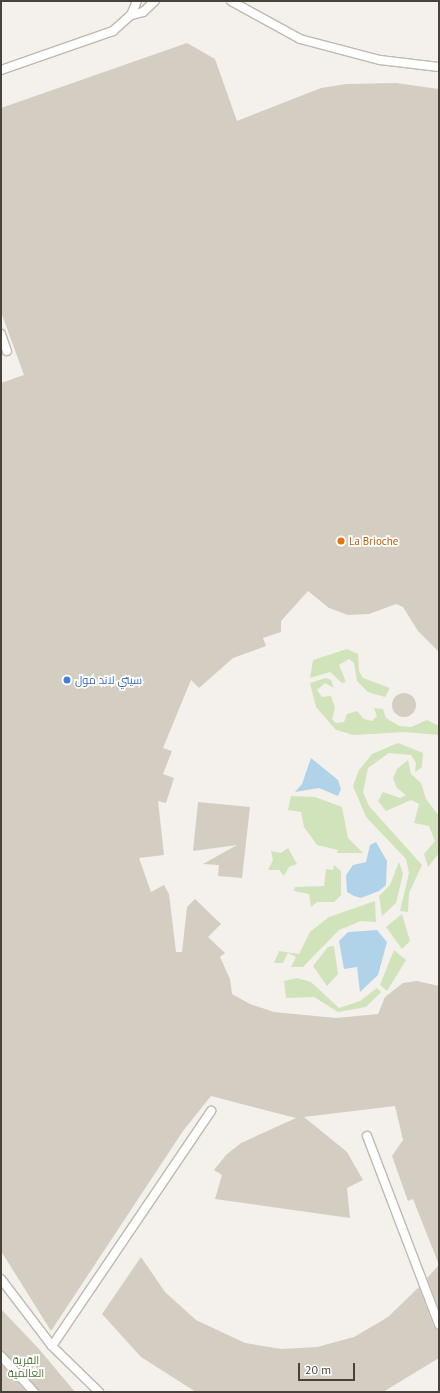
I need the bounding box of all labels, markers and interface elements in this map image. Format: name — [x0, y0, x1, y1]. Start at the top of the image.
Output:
place label: La Brioche — [349, 534, 398, 548]
marker: La Brioche — [336, 536, 346, 546]
place label: سيتي لاند مول — [75, 673, 142, 687]
marker: سيتي لاند مول — [62, 675, 72, 685]
park label: القرية العالمية — [8, 1354, 44, 1380]
scale bar — [300, 1355, 357, 1381]
text: 20 m — [305, 1362, 331, 1377]

